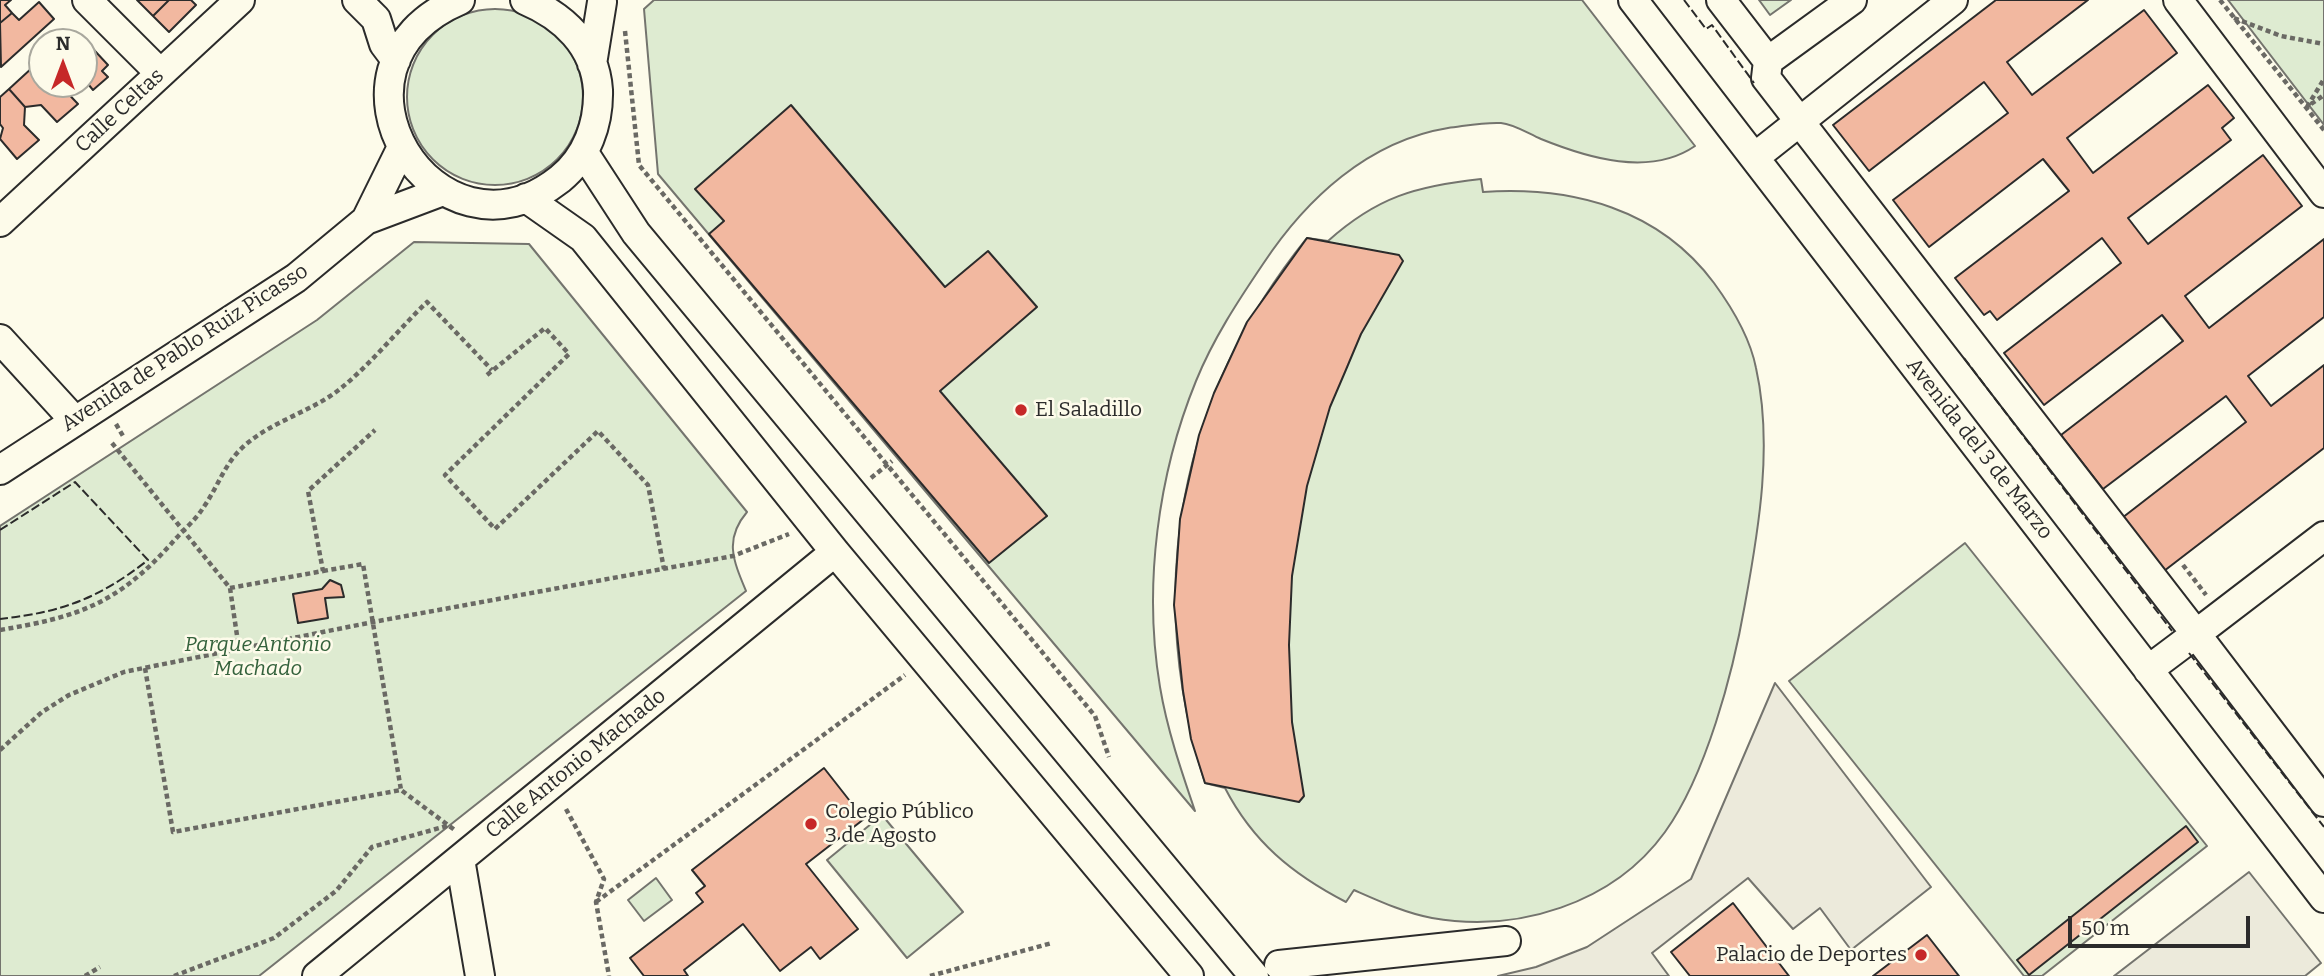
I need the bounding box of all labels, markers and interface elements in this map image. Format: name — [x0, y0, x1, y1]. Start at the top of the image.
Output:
north arrow — [28, 28, 98, 98]
text: N — [56, 32, 70, 55]
street label: Calle Celtas — [71, 64, 169, 158]
street label: Avenida de Pablo Ruiz Picasso — [57, 259, 313, 437]
street label: Avenida del 3 de Marzo — [1900, 353, 2058, 545]
place label: El Saladillo — [1035, 397, 1142, 423]
marker: El Saladillo — [1013, 402, 1029, 418]
park label: Parque Antonio Machado — [184, 632, 332, 682]
street label: Calle Antonio Machado — [481, 684, 671, 844]
place label: Colegio Público 3 de Agosto — [825, 799, 974, 849]
marker: Colegio Público 3 de Agosto — [803, 816, 819, 832]
scale bar — [2072, 902, 2254, 946]
text: 50 m — [2081, 915, 2130, 941]
place label: Palacio de Deportes — [1716, 942, 1907, 968]
marker: Palacio de Deportes — [1913, 947, 1929, 963]

